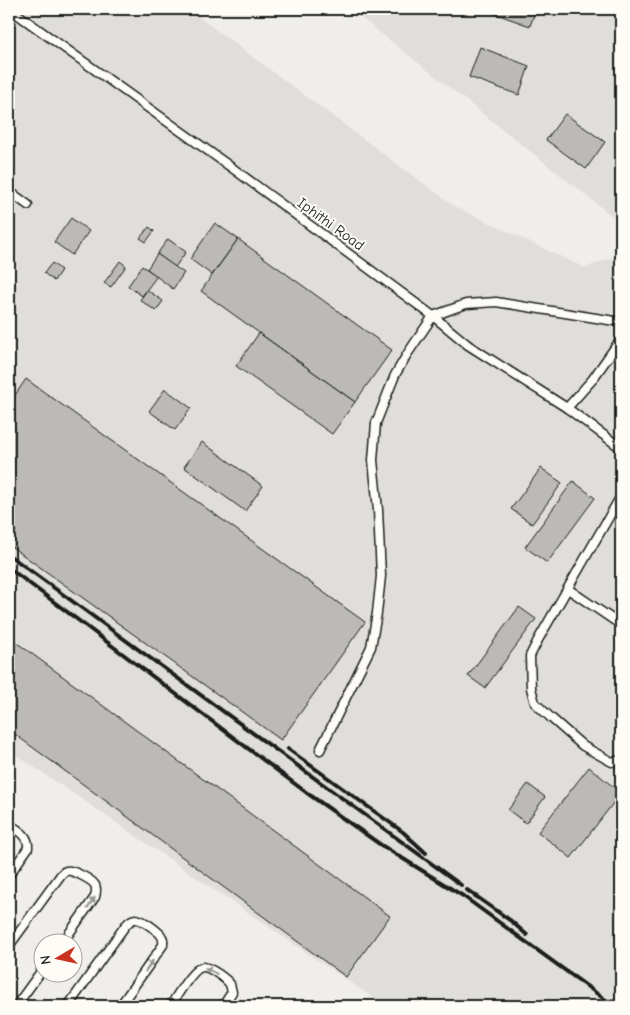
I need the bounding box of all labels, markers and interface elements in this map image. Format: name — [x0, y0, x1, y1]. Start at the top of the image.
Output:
street label: Iphithi Road — [294, 194, 368, 254]
one-way arrow — [86, 896, 96, 910]
north arrow — [32, 932, 82, 982]
text: N — [37, 954, 55, 966]
one-way arrow — [143, 960, 153, 973]
one-way arrow — [203, 967, 218, 975]

